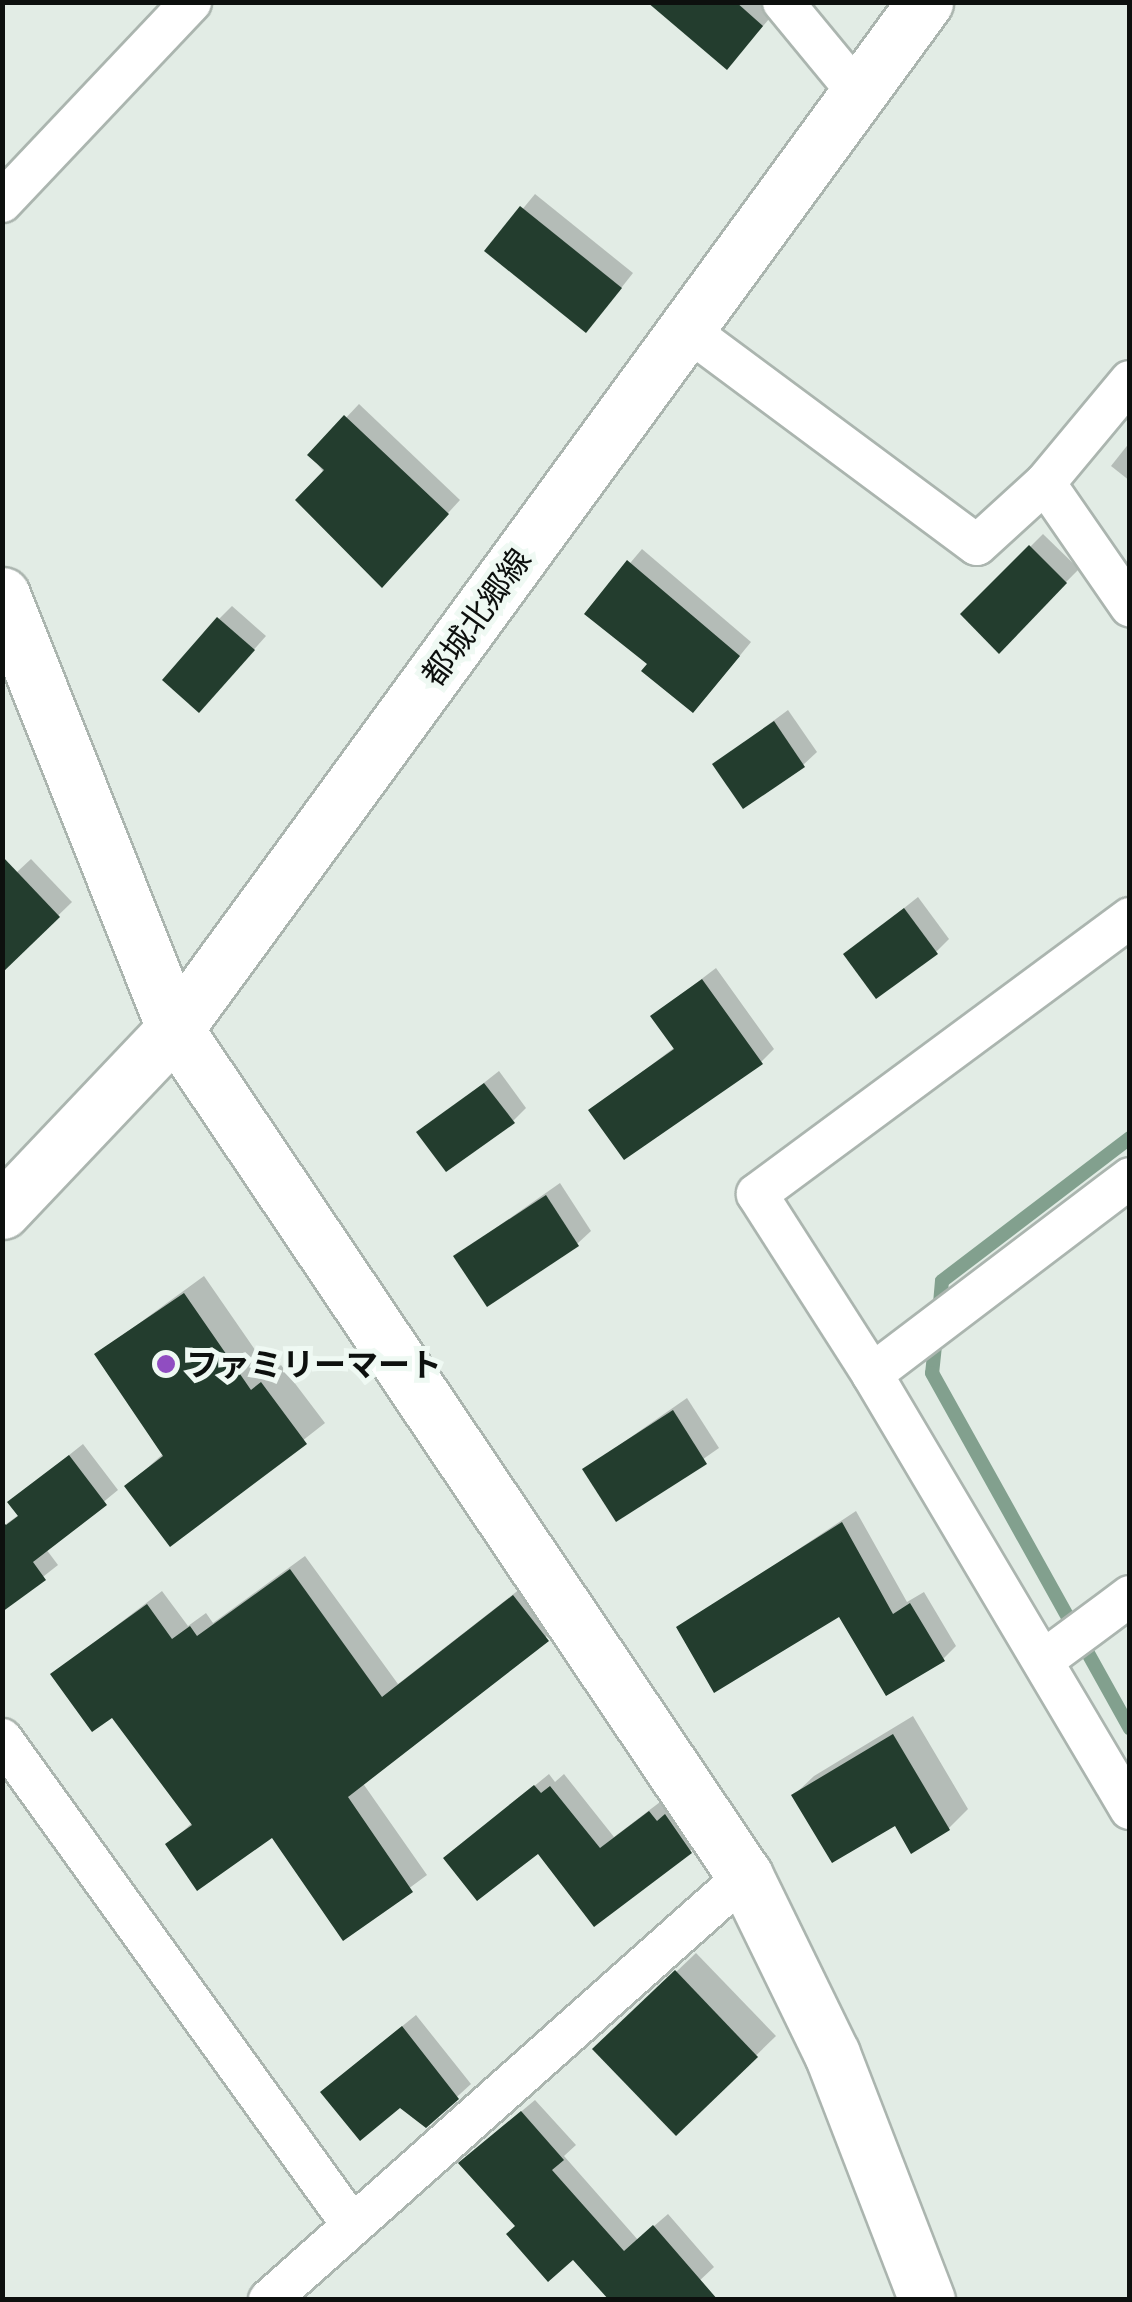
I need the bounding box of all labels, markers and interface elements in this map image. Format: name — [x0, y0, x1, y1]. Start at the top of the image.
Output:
street label: 都城北郷線 — [413, 541, 539, 693]
place label: ファミリーマート — [186, 1345, 442, 1383]
marker: ファミリーマート — [155, 1353, 177, 1375]

